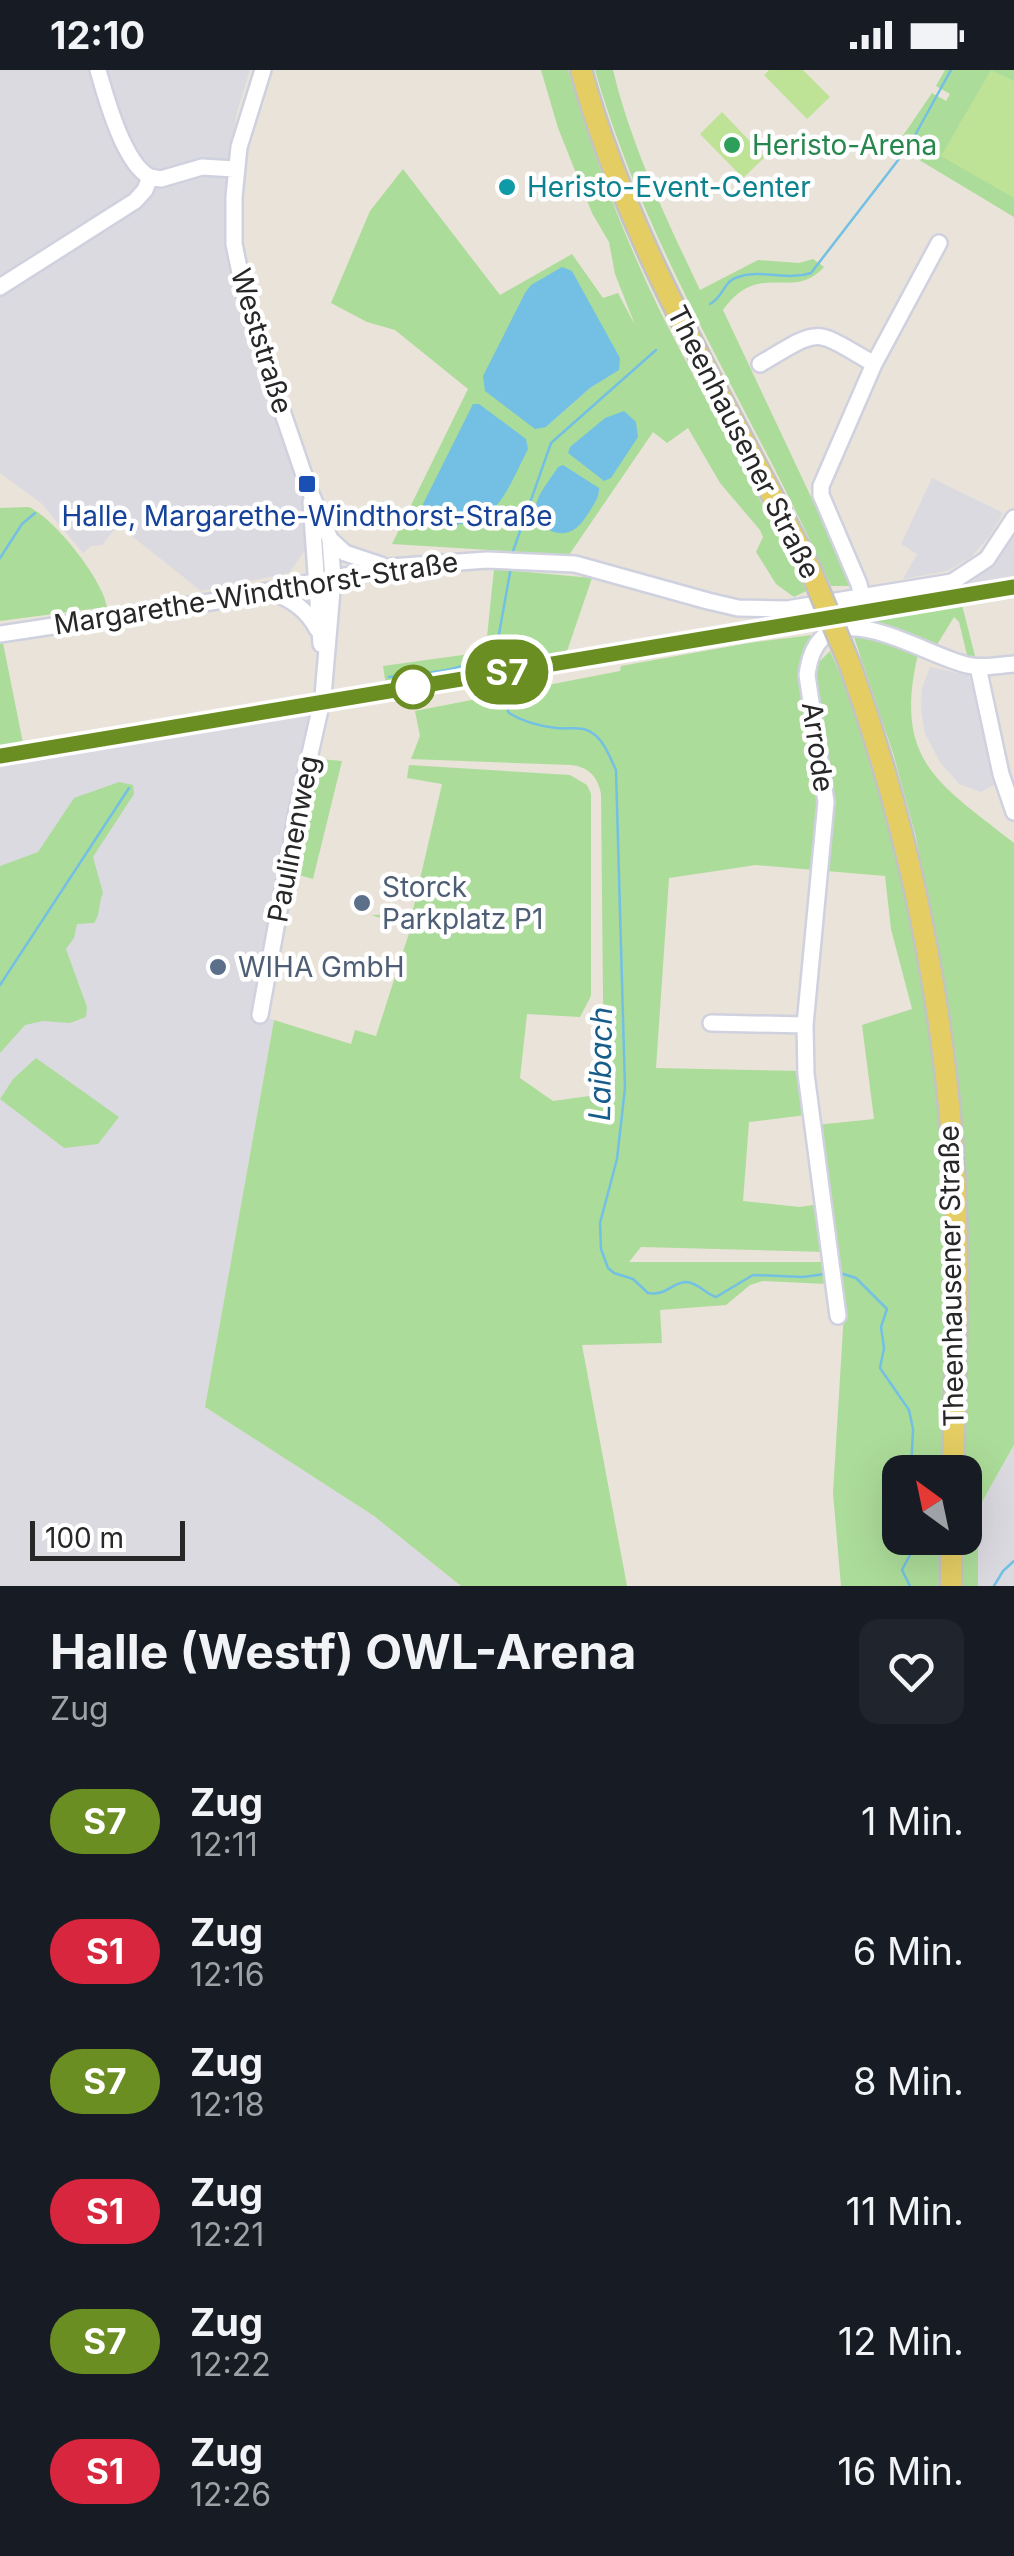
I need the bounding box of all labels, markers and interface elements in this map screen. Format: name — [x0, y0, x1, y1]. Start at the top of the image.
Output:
text: 12:10 — [50, 12, 145, 58]
place label: Heristo-Arena — [752, 128, 937, 162]
marker: Heristo-Arena — [721, 134, 743, 156]
place label: Heristo-Event-Center — [527, 170, 811, 204]
marker: Heristo-Event-Center — [496, 176, 518, 198]
street label: Weststraße — [224, 264, 300, 418]
street label: Theenhausener Straße — [660, 300, 828, 584]
marker: Halle, Margarethe-Windthorst-Straße — [296, 473, 318, 495]
place label: Halle, Margarethe-Windthorst-Straße — [62, 499, 553, 533]
street label: Margarethe-Windthorst-Straße — [52, 544, 460, 642]
line badge: S7 — [462, 640, 552, 704]
text: S7 — [485, 651, 529, 693]
unlabelled marker — [392, 666, 434, 708]
street label: Arrode — [795, 700, 841, 794]
street label: Paulinenweg — [260, 753, 326, 925]
place label: Storck Parkplatz P1 — [382, 870, 543, 936]
marker: Storck Parkplatz P1 — [351, 892, 373, 914]
place label: WIHA GmbH — [238, 950, 404, 984]
marker: WIHA GmbH — [207, 956, 229, 978]
water label: Laibach — [581, 1006, 619, 1121]
street label: Theenhausener Straße — [931, 1125, 971, 1427]
north arrow — [882, 1455, 982, 1555]
map controls — [882, 1455, 982, 1555]
scale bar — [30, 1516, 185, 1560]
text: 100 m — [45, 1521, 124, 1555]
button: heart — [859, 1619, 964, 1724]
text: Halle (Westf) OWL-Arena — [50, 1622, 636, 1681]
text: Zug — [50, 1689, 109, 1728]
text: Zug — [190, 1779, 263, 1825]
text: 1 Min. — [861, 1798, 964, 1844]
text: S7 — [83, 1800, 127, 1842]
text: 12:11 — [190, 1825, 258, 1864]
text: Zug — [190, 1909, 263, 1955]
text: 6 Min. — [853, 1928, 964, 1974]
text: S1 — [86, 1930, 124, 1972]
text: 12:16 — [190, 1955, 265, 1994]
text: Zug — [190, 2039, 263, 2085]
text: 8 Min. — [853, 2058, 964, 2104]
text: S7 — [83, 2060, 127, 2102]
text: 12:18 — [190, 2085, 265, 2124]
text: Zug — [190, 2169, 263, 2215]
text: 11 Min. — [845, 2188, 964, 2234]
text: S1 — [86, 2190, 124, 2232]
text: 12:21 — [190, 2215, 264, 2254]
text: Zug — [190, 2299, 263, 2345]
text: 12 Min. — [838, 2318, 964, 2364]
text: S7 — [83, 2320, 127, 2362]
text: 12:22 — [190, 2345, 271, 2384]
text: Zug — [190, 2429, 263, 2475]
text: 16 Min. — [837, 2448, 964, 2494]
text: S1 — [86, 2450, 124, 2492]
text: 12:26 — [190, 2475, 271, 2514]

